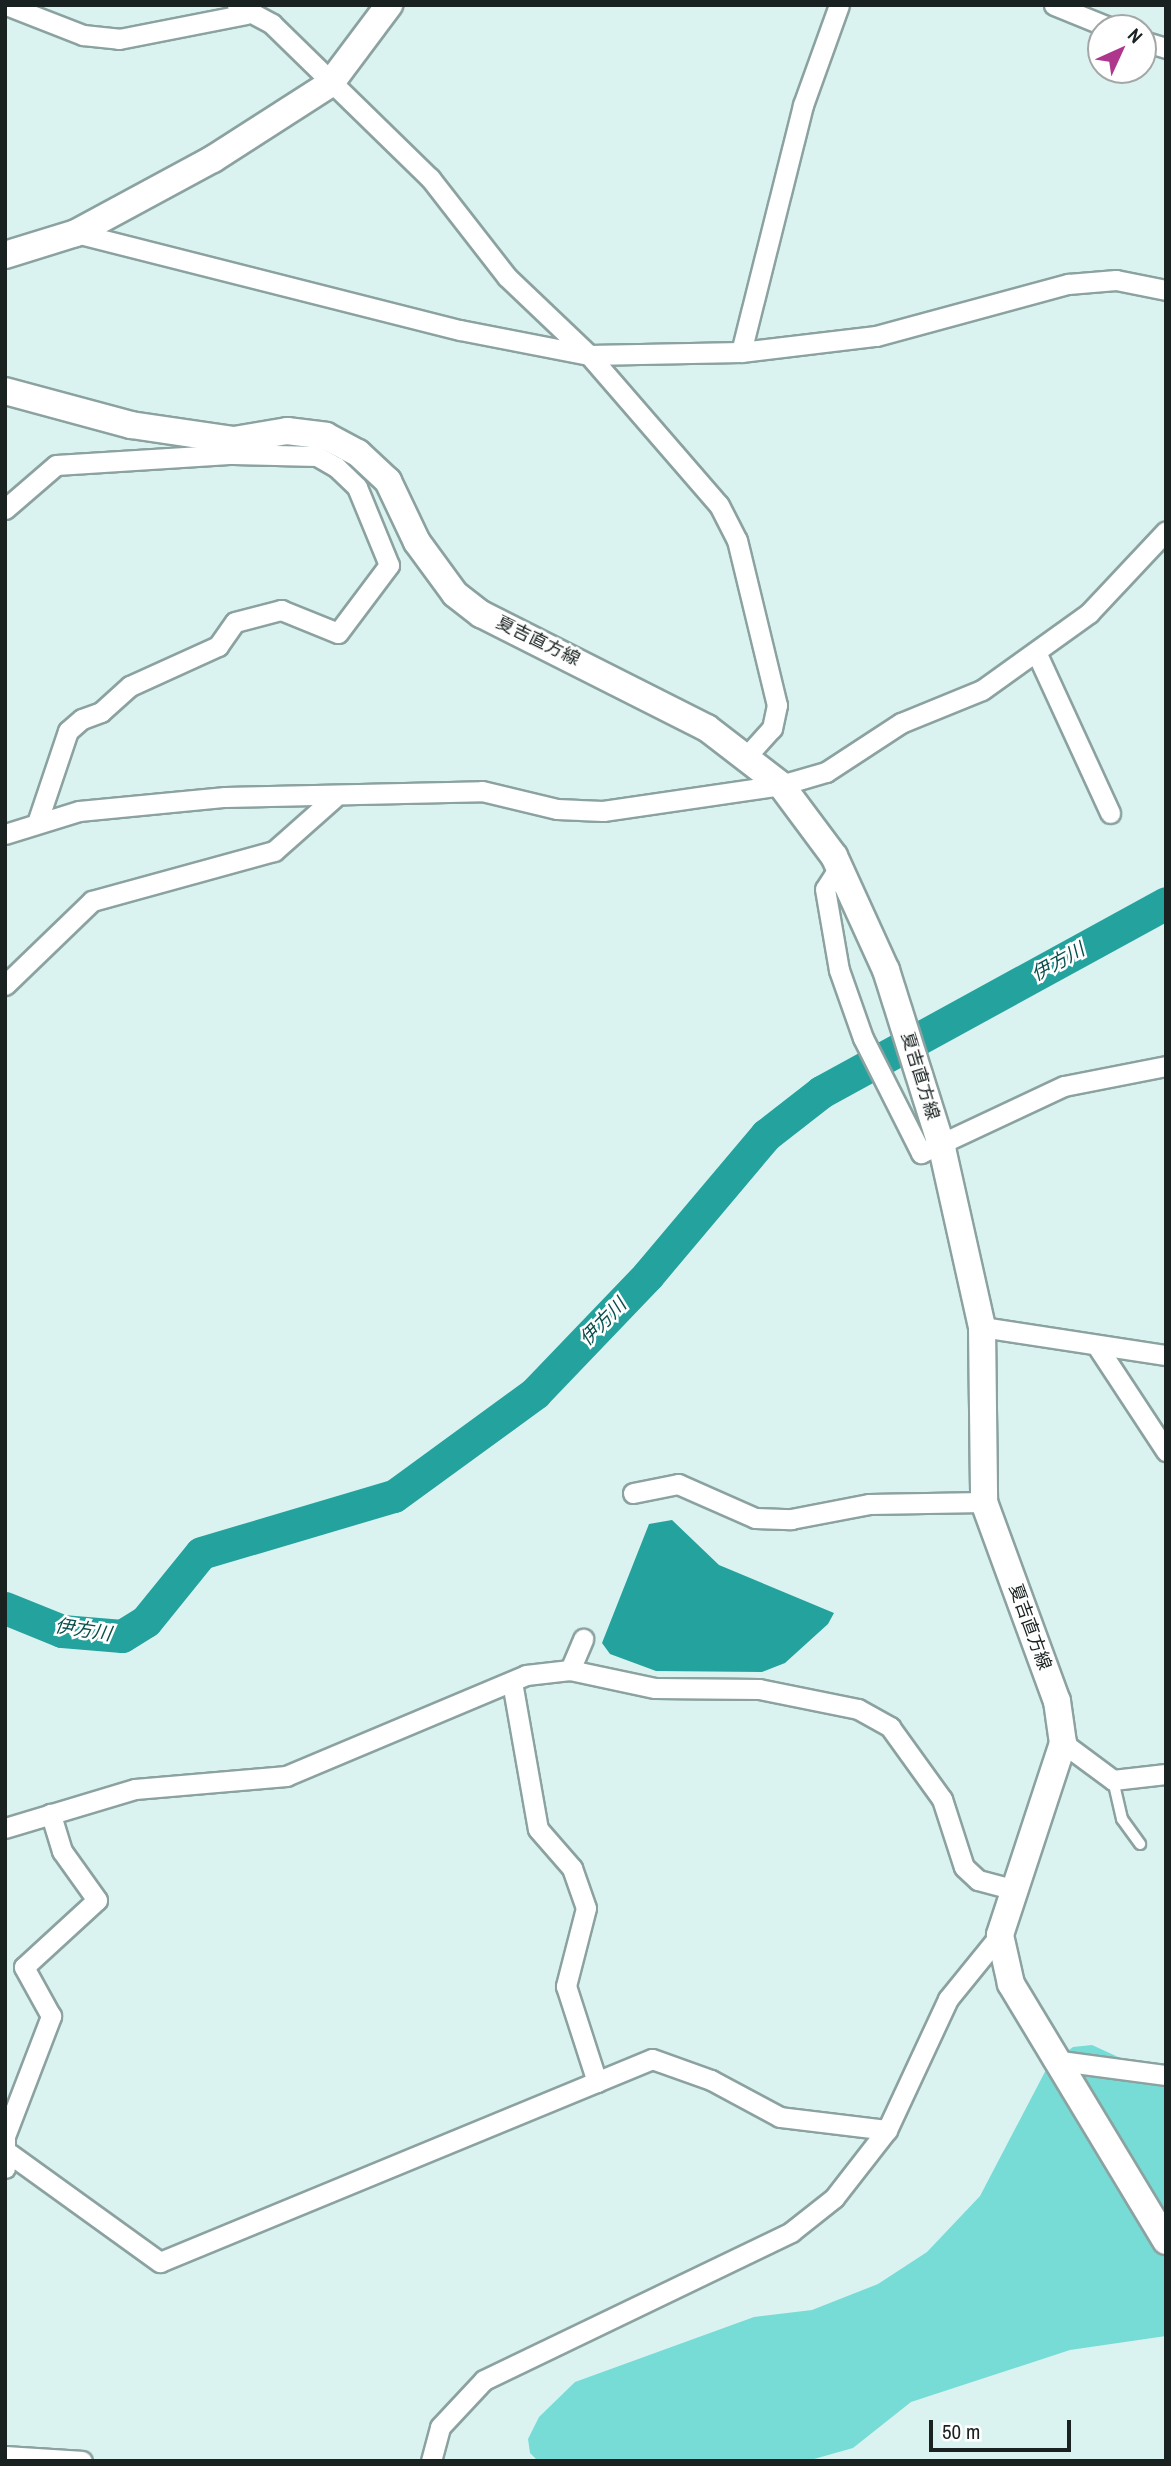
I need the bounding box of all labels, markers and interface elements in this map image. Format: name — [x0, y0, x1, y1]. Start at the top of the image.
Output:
north arrow — [1087, 14, 1157, 84]
text: N — [1122, 22, 1149, 49]
street label: 夏吉直方線 — [493, 612, 583, 670]
water label: 伊方川 — [1028, 938, 1088, 986]
street label: 夏吉直方線 — [897, 1030, 943, 1122]
water label: 伊方川 — [575, 1294, 631, 1350]
street label: 夏吉直方線 — [1004, 1581, 1056, 1673]
water label: 伊方川 — [53, 1614, 113, 1646]
scale bar — [933, 2406, 1075, 2450]
text: 50 m — [942, 2417, 980, 2446]

